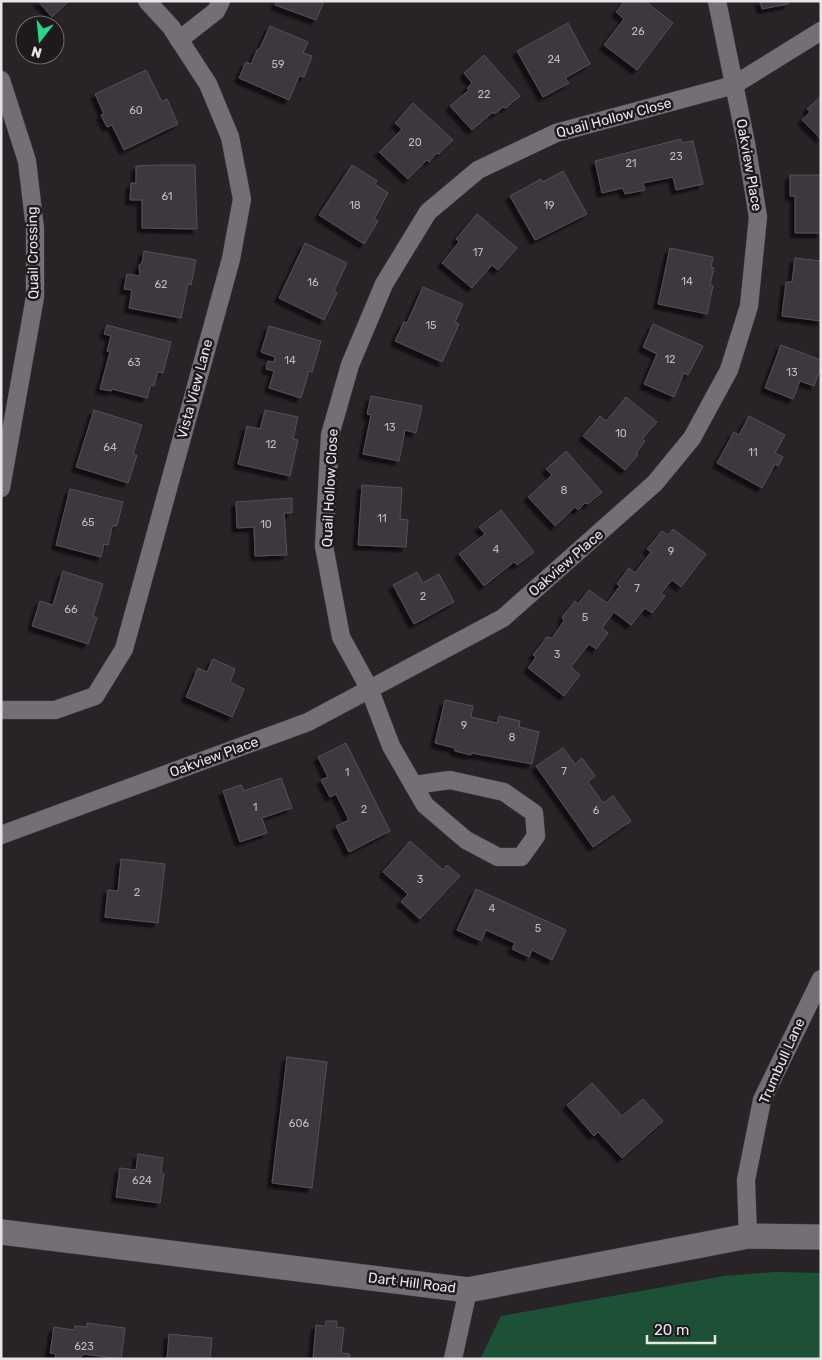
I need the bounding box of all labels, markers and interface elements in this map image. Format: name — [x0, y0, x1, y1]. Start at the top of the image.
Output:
north arrow — [15, 15, 65, 65]
house number: 26 — [631, 25, 645, 38]
text: N — [29, 42, 44, 62]
house number: 24 — [547, 53, 561, 66]
house number: 59 — [271, 58, 285, 71]
house number: 22 — [478, 88, 490, 101]
street label: Quail Hollow Close — [555, 94, 674, 142]
house number: 60 — [129, 104, 143, 117]
street label: Oakview Place — [733, 118, 765, 213]
house number: 20 — [408, 136, 422, 149]
house number: 23 — [669, 150, 683, 163]
house number: 21 — [625, 157, 637, 170]
house number: 61 — [161, 190, 173, 203]
house number: 18 — [349, 199, 361, 212]
house number: 19 — [543, 199, 555, 212]
street label: Quail Crossing — [24, 206, 42, 300]
house number: 17 — [473, 246, 484, 259]
house number: 14 — [681, 275, 693, 288]
house number: 16 — [307, 276, 319, 289]
house number: 62 — [154, 278, 168, 291]
house number: 15 — [425, 319, 437, 332]
street label: Vista View Lane — [174, 337, 216, 441]
house number: 12 — [664, 353, 676, 366]
house number: 14 — [284, 354, 296, 367]
house number: 63 — [127, 356, 141, 369]
house number: 13 — [786, 366, 798, 379]
house number: 13 — [384, 421, 396, 434]
house number: 10 — [615, 427, 627, 440]
street label: Quail Hollow Close — [318, 428, 342, 548]
house number: 12 — [265, 438, 277, 451]
house number: 64 — [103, 441, 117, 454]
house number: 11 — [748, 446, 758, 459]
house number: 8 — [561, 484, 568, 497]
house number: 11 — [377, 512, 387, 525]
house number: 65 — [81, 516, 95, 529]
house number: 10 — [260, 518, 272, 531]
street label: Oakview Place — [525, 526, 607, 600]
house number: 4 — [493, 543, 500, 556]
house number: 9 — [668, 545, 674, 558]
house number: 7 — [634, 582, 640, 595]
house number: 2 — [420, 590, 426, 603]
house number: 66 — [64, 603, 78, 616]
house number: 5 — [582, 611, 589, 624]
house number: 3 — [554, 648, 561, 661]
house number: 9 — [461, 719, 467, 732]
house number: 8 — [509, 731, 516, 744]
street label: Oakview Place — [167, 733, 261, 781]
house number: 7 — [561, 765, 567, 778]
house number: 1 — [345, 766, 349, 779]
house number: 1 — [253, 801, 257, 814]
house number: 2 — [361, 803, 367, 816]
house number: 6 — [593, 804, 600, 817]
house number: 3 — [417, 873, 424, 886]
house number: 2 — [134, 886, 140, 899]
house number: 4 — [489, 902, 496, 915]
house number: 5 — [535, 922, 542, 935]
street label: Trumbull Lane — [756, 1015, 809, 1107]
house number: 606 — [289, 1117, 309, 1130]
house number: 624 — [132, 1174, 152, 1187]
street label: Dart Hill Road — [367, 1269, 457, 1297]
scale bar — [647, 1312, 714, 1344]
text: 20 m — [654, 1321, 689, 1339]
house number: 623 — [74, 1340, 94, 1353]

